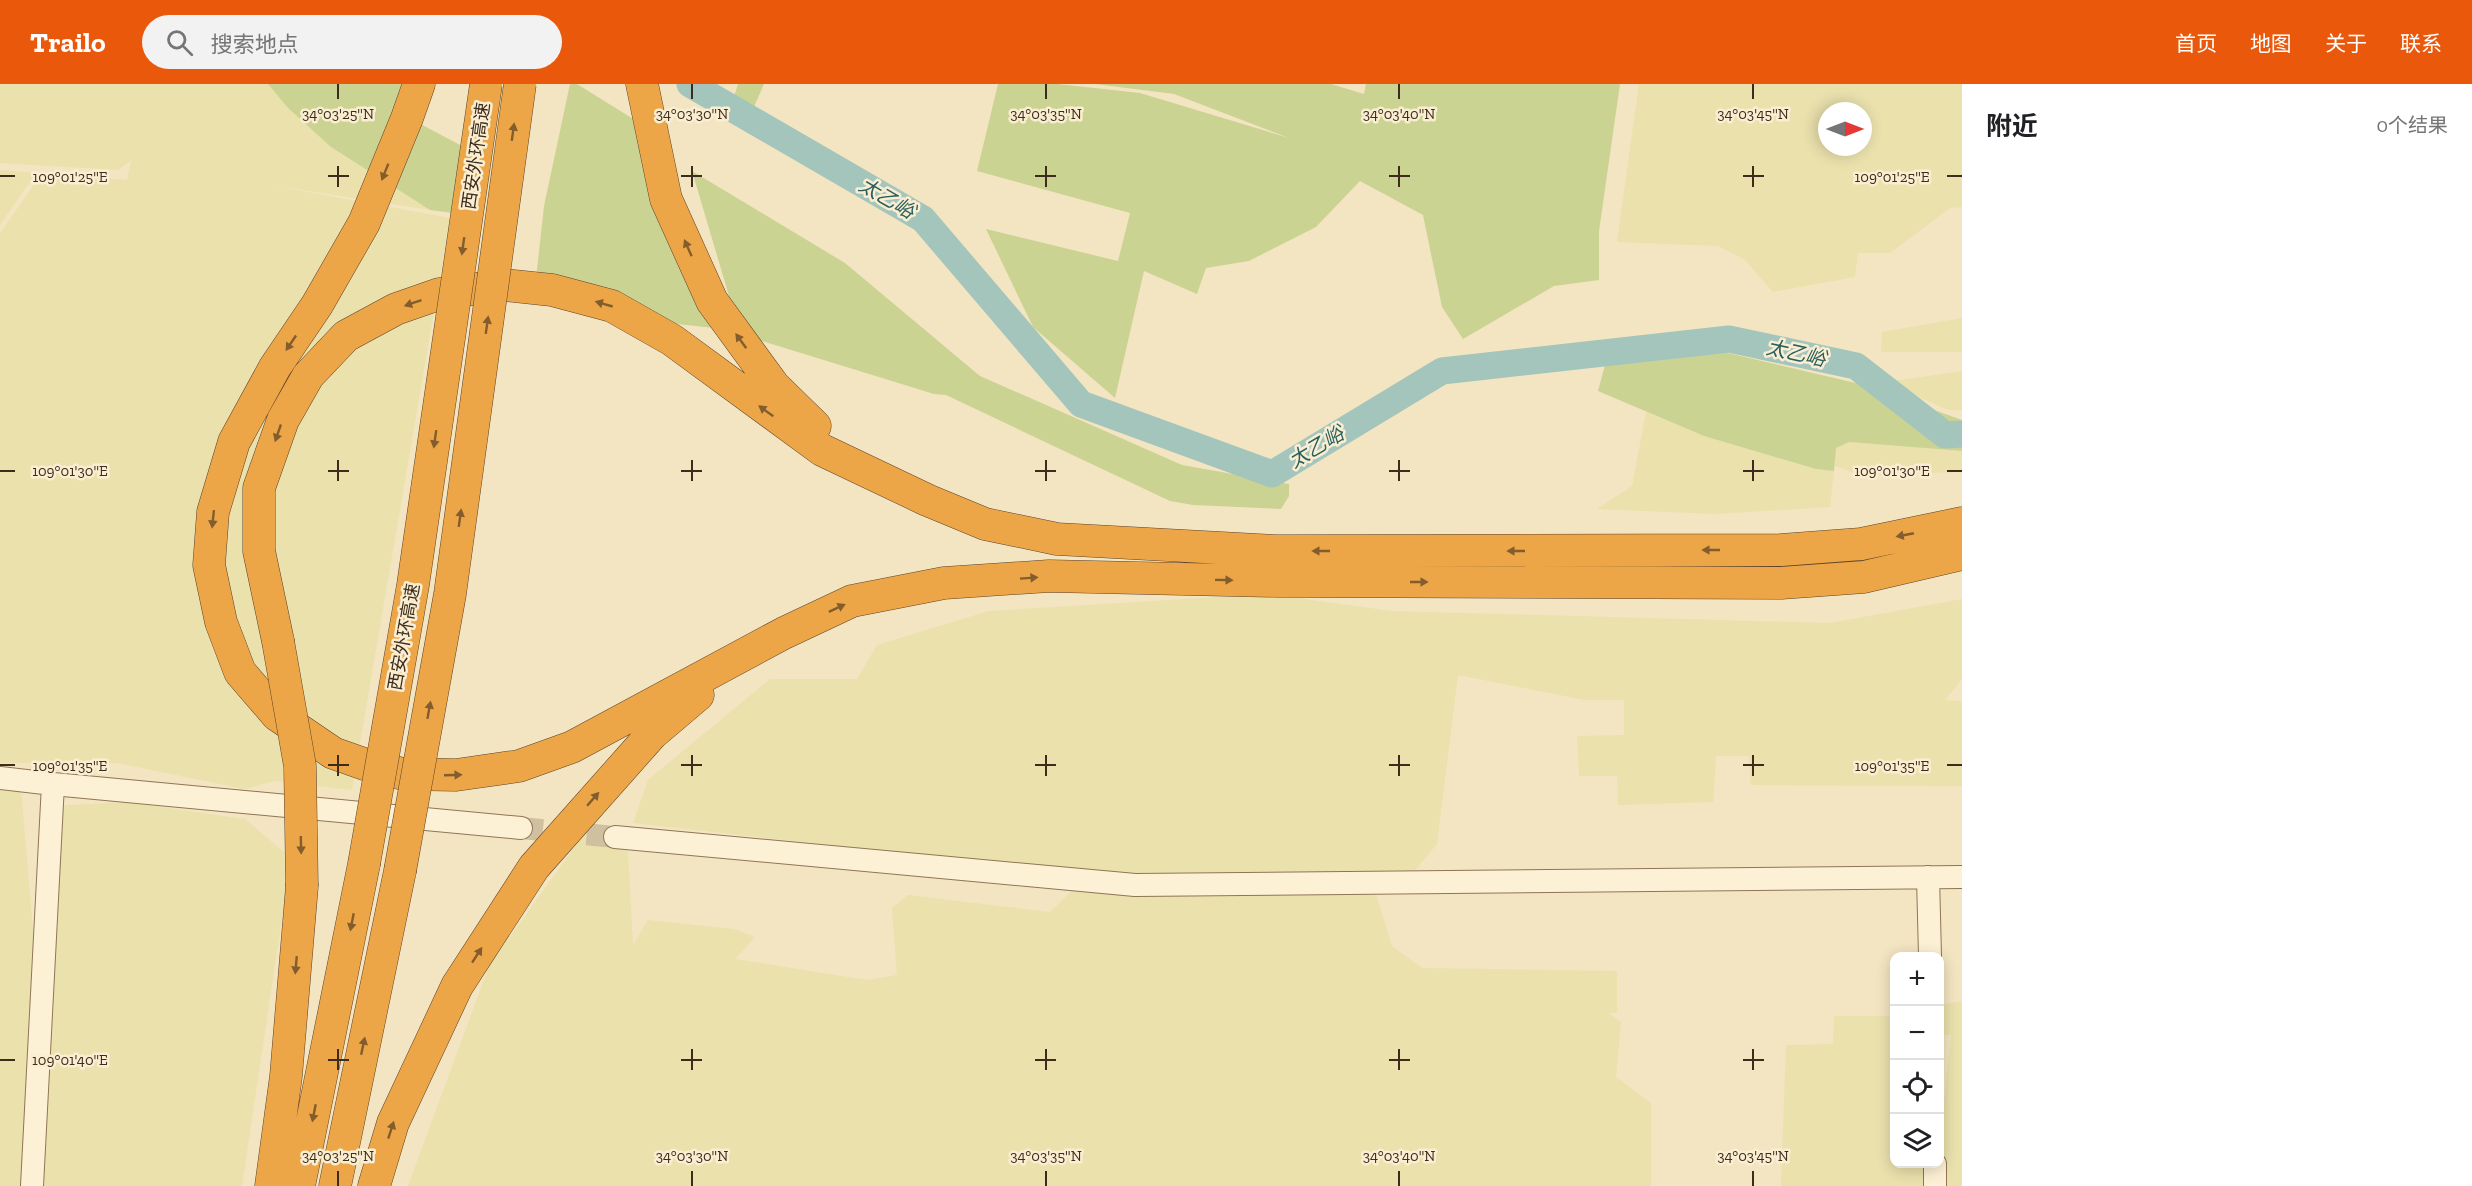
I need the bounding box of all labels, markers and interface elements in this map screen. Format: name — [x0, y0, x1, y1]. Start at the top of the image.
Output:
search box — [142, 15, 562, 69]
text: Trailo — [30, 26, 106, 59]
icon: search — [163, 26, 196, 59]
text: 搜索地点 — [211, 31, 299, 58]
text: 首页 — [2175, 31, 2217, 56]
text: 地图 — [2250, 31, 2292, 56]
text: 关于 — [2325, 31, 2367, 56]
text: 联系 — [2400, 31, 2442, 56]
street label: 西安外环高速 — [458, 101, 494, 211]
north arrow — [1818, 102, 1872, 156]
text: 34°03'25"N — [302, 105, 374, 123]
text: 34°03'30"N — [656, 105, 728, 123]
text: 34°03'35"N — [1010, 105, 1082, 123]
text: 34°03'40"N — [1363, 105, 1435, 123]
text: 34°03'45"N — [1717, 105, 1789, 123]
text: 附近 — [1986, 110, 2038, 142]
text: 0个结果 — [2376, 113, 2448, 137]
one-way arrow — [509, 122, 518, 141]
one-way arrow — [380, 164, 390, 182]
text: 109°01'25"E — [32, 168, 108, 186]
text: 109°01'25"E — [1854, 168, 1930, 186]
water label: 太乙峪 — [855, 173, 922, 225]
one-way arrow — [458, 236, 467, 255]
one-way arrow — [683, 239, 692, 257]
one-way arrow — [404, 299, 422, 309]
one-way arrow — [595, 299, 613, 308]
one-way arrow — [482, 315, 491, 334]
one-way arrow — [286, 334, 297, 351]
one-way arrow — [735, 334, 747, 350]
water label: 太乙峪 — [1764, 335, 1831, 372]
one-way arrow — [759, 405, 774, 417]
water label: 太乙峪 — [1284, 420, 1350, 473]
one-way arrow — [273, 424, 282, 442]
one-way arrow — [430, 429, 439, 448]
text: 109°01'30"E — [32, 462, 108, 480]
text: 109°01'30"E — [1854, 462, 1930, 480]
one-way arrow — [456, 508, 465, 527]
one-way arrow — [208, 510, 218, 529]
one-way arrow — [1895, 531, 1914, 541]
one-way arrow — [1701, 545, 1720, 555]
one-way arrow — [1311, 546, 1330, 556]
one-way arrow — [1506, 546, 1525, 556]
one-way arrow — [1019, 573, 1038, 582]
one-way arrow — [1214, 575, 1233, 585]
one-way arrow — [1409, 577, 1428, 587]
street label: 西安外环高速 — [384, 582, 424, 692]
one-way arrow — [829, 604, 846, 613]
one-way arrow — [425, 701, 434, 720]
text: 109°01'35"E — [33, 757, 108, 775]
text: 109°01'35"E — [1855, 757, 1930, 775]
one-way arrow — [443, 770, 462, 779]
one-way arrow — [586, 792, 599, 807]
one-way arrow — [297, 835, 306, 854]
one-way arrow — [347, 912, 356, 931]
one-way arrow — [471, 948, 483, 964]
map controls — [1890, 952, 1944, 1168]
button: + — [1890, 952, 1944, 1006]
one-way arrow — [291, 955, 300, 974]
button: − — [1890, 1006, 1944, 1060]
one-way arrow — [359, 1037, 369, 1056]
text: 109°01'40"E — [32, 1051, 108, 1069]
button: locate — [1890, 1060, 1944, 1114]
one-way arrow — [309, 1104, 318, 1123]
button: layers — [1890, 1114, 1944, 1168]
one-way arrow — [387, 1121, 396, 1139]
text: 34°03'25"N — [302, 1147, 374, 1165]
text: 34°03'30"N — [656, 1147, 728, 1165]
text: 34°03'35"N — [1010, 1147, 1082, 1165]
text: 34°03'40"N — [1363, 1147, 1435, 1165]
text: 34°03'45"N — [1717, 1147, 1789, 1165]

